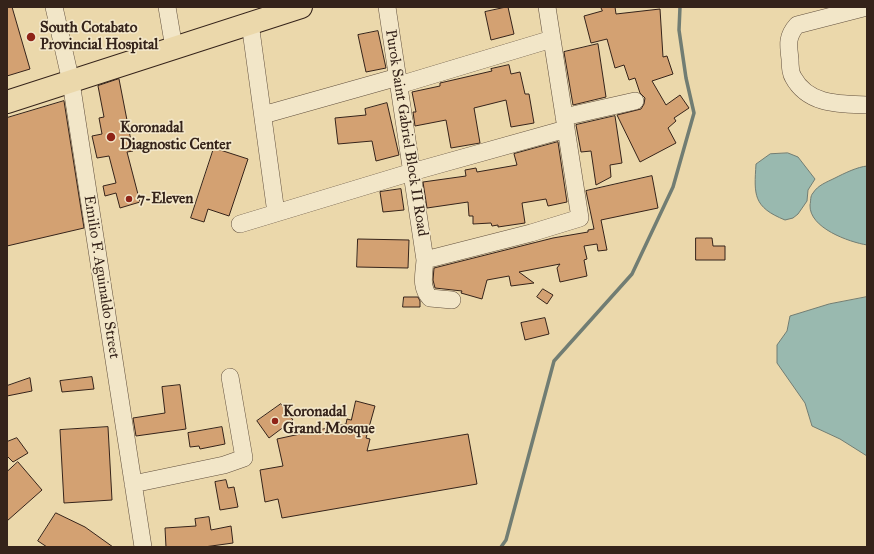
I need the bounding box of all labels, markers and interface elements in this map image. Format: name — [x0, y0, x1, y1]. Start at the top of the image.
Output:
place label: South Cotabato Provincial Hospital — [40, 19, 158, 54]
street label: Purok Saint Gabriel Block II Road — [381, 28, 431, 238]
marker: South Cotabato Provincial Hospital — [25, 31, 37, 43]
place label: Koronadal Diagnostic Center — [120, 119, 231, 154]
marker: Koronadal Diagnostic Center — [105, 131, 117, 143]
place label: 7-Eleven — [137, 190, 193, 208]
street label: Emilio F. Aguinaldo Street — [79, 194, 123, 360]
marker: 7-Eleven — [124, 194, 134, 204]
place label: Koronadal Grand Mosque — [283, 403, 375, 438]
marker: Koronadal Grand Mosque — [270, 416, 280, 426]

